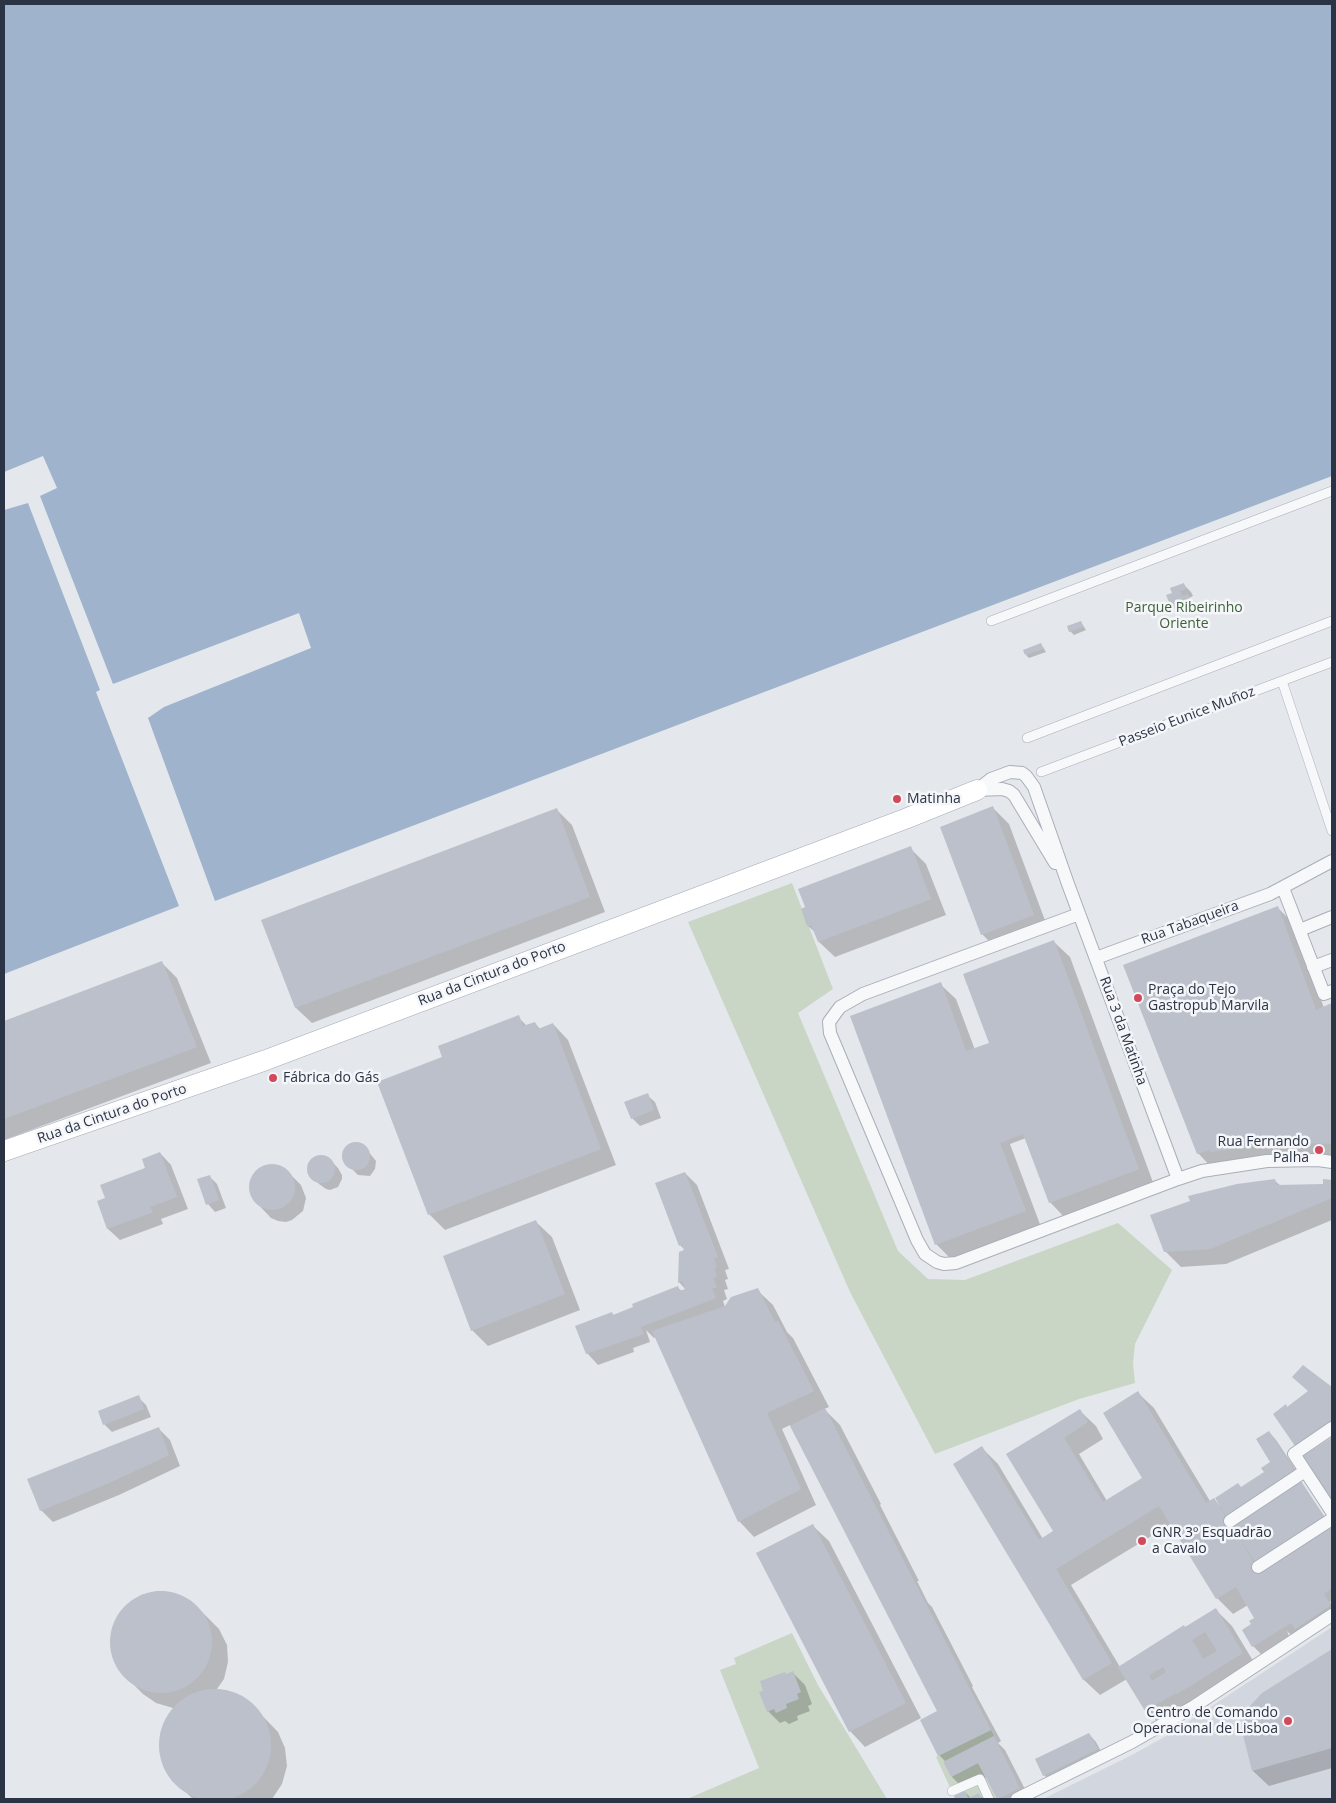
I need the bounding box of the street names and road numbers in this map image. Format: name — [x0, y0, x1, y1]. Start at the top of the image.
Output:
street label: Passeio Eunice Muñoz — [1117, 683, 1257, 751]
street label: Rua Tabaqueira — [1139, 898, 1241, 948]
street label: Rua da Cintura do Porto — [416, 938, 568, 1010]
street label: Rua 3 da Matinha — [1096, 975, 1150, 1087]
street label: Rua da Cintura do Porto — [35, 1081, 189, 1147]

